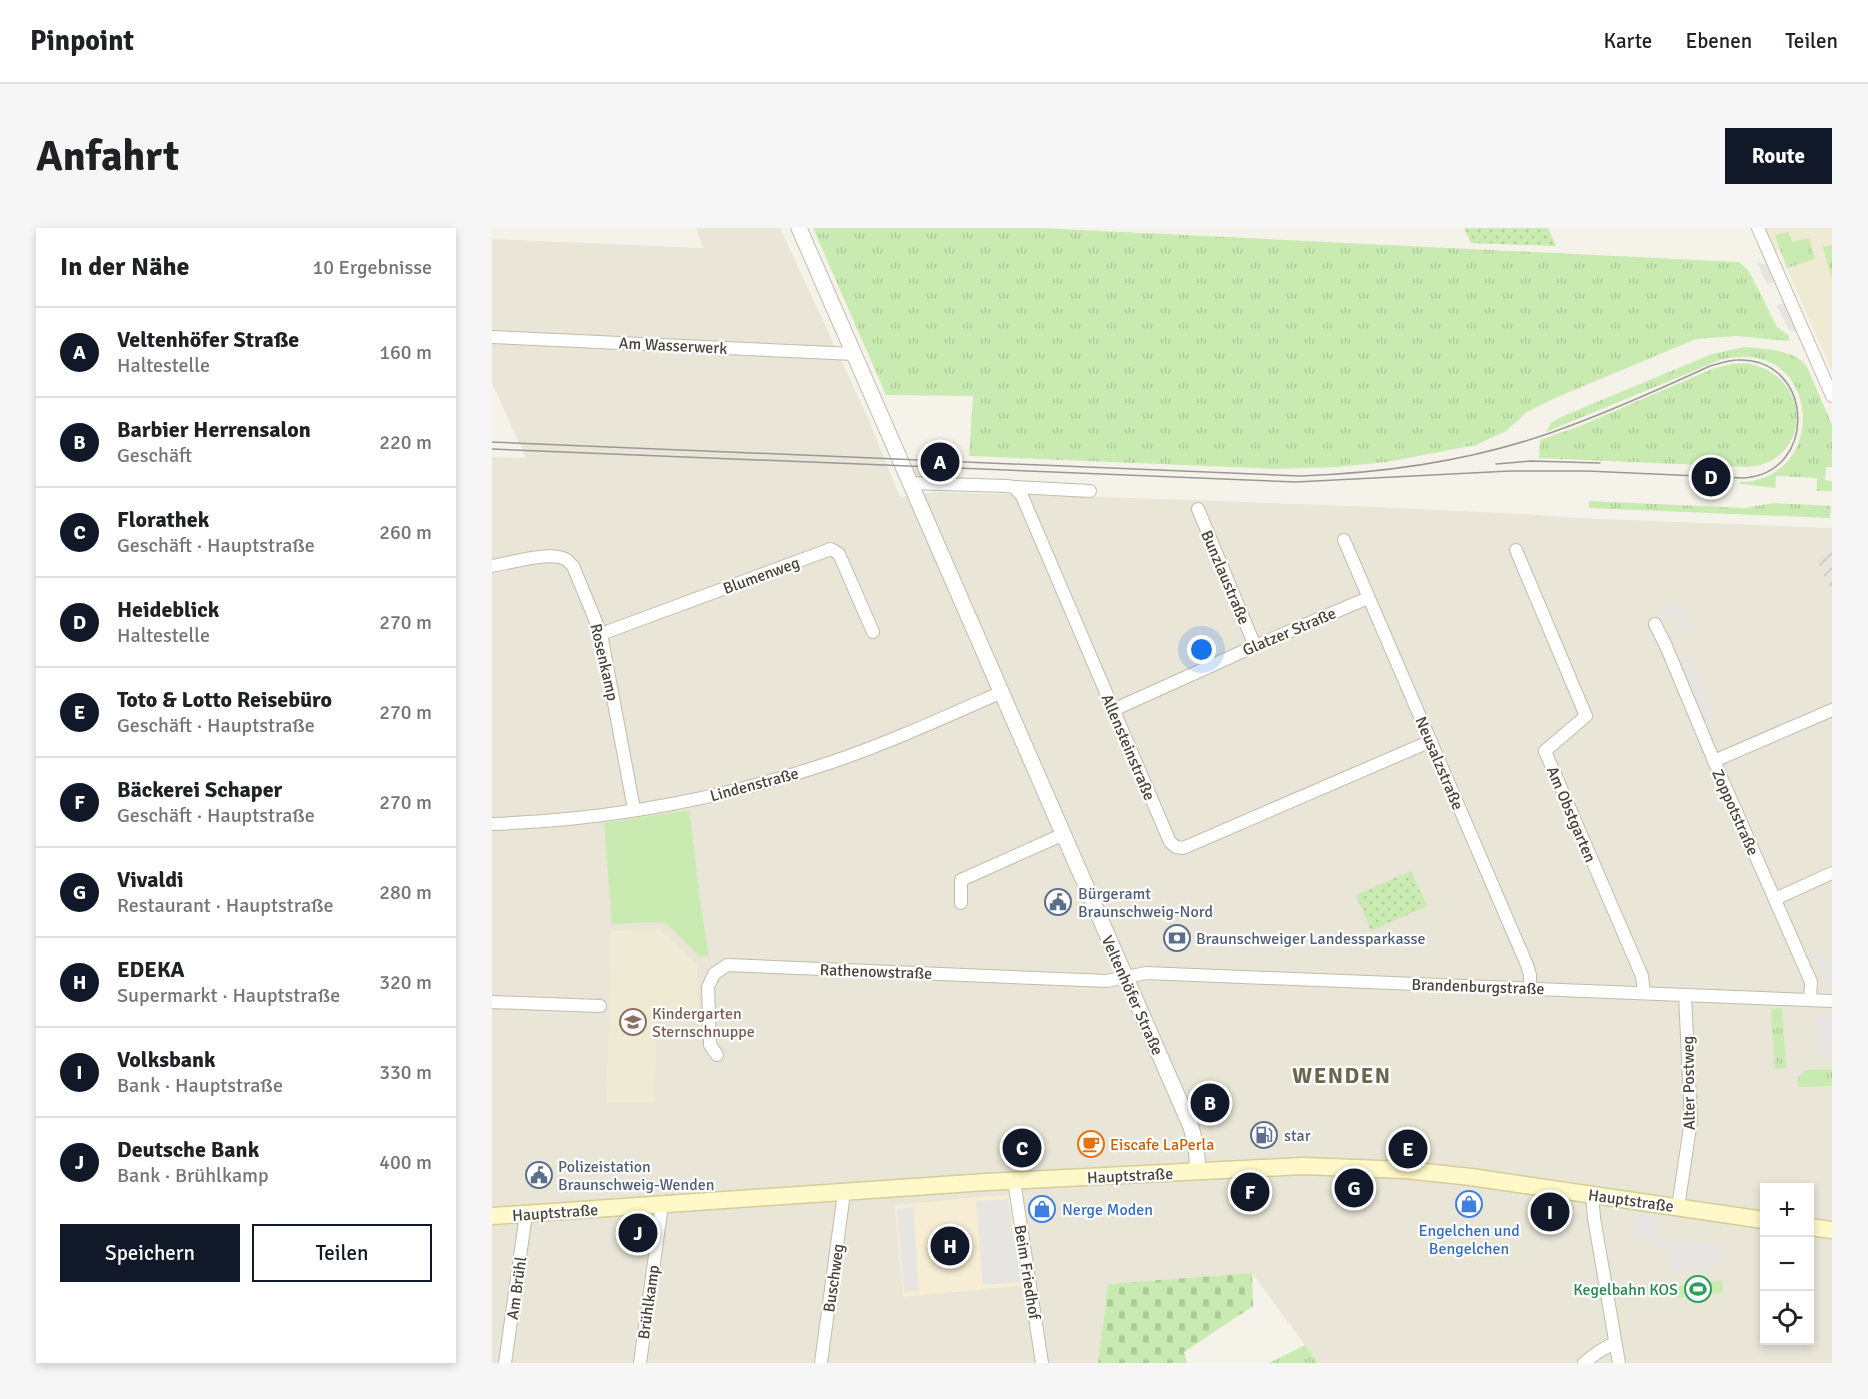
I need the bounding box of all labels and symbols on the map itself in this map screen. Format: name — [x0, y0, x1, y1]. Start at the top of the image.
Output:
street label: Am Wasserwerk — [618, 333, 728, 359]
pin: A — [920, 440, 960, 484]
pin: D — [1692, 454, 1730, 500]
street label: Bunzlaustraße — [1196, 527, 1254, 628]
street label: Blumenweg — [720, 553, 802, 599]
street label: Glatzer Straße — [1240, 603, 1339, 661]
street label: Rosenkamp — [585, 622, 623, 703]
your location — [1187, 635, 1216, 664]
street label: Allensteinstraße — [1097, 691, 1159, 804]
street label: Neusalzstraße — [1410, 714, 1468, 813]
street label: Am Obstgarten — [1542, 763, 1600, 865]
street label: Lindenstraße — [708, 764, 801, 806]
street label: Zoppotstraße — [1707, 766, 1763, 859]
place label: Bürgeramt Braunschweig-Nord — [1078, 884, 1213, 922]
public building icon: Bürgeramt Braunschweig-Nord — [1043, 887, 1073, 917]
bank icon: Braunschweiger Landessparkasse — [1162, 923, 1192, 953]
place label: Braunschweiger Landessparkasse — [1196, 929, 1426, 949]
street label: Veltenhöfer Straße — [1097, 932, 1167, 1058]
street label: Rathenowstraße — [819, 960, 933, 984]
street label: Brandenburgstraße — [1411, 975, 1545, 999]
place label: Kindergarten Sternschnuppe — [652, 1004, 755, 1042]
school or university icon: Kindergarten Sternschnuppe — [618, 1007, 648, 1037]
street label: Alter Postweg — [1678, 1036, 1700, 1130]
district label: WENDEN — [1292, 1062, 1392, 1089]
pin: B — [1190, 1080, 1230, 1126]
fuel station icon: star — [1249, 1120, 1279, 1150]
pin: C — [1002, 1126, 1042, 1170]
place label: star — [1284, 1126, 1311, 1146]
pin: E — [1388, 1126, 1428, 1172]
cafe icon: Eiscafe LaPerla — [1076, 1129, 1106, 1159]
place label: Eiscafe LaPerla — [1110, 1135, 1214, 1155]
place label: Polizeistation Braunschweig-Wenden — [558, 1157, 714, 1195]
public building icon: Polizeistation Braunschweig-Wenden — [524, 1160, 554, 1190]
street label: Hauptstraße — [1086, 1164, 1174, 1188]
pin: G — [1334, 1166, 1374, 1210]
pin: F — [1230, 1170, 1269, 1214]
street label: Hauptstraße — [1587, 1185, 1675, 1217]
shop icon: Engelchen und Bengelchen — [1454, 1189, 1484, 1219]
pin: I — [1530, 1190, 1570, 1234]
shop icon: Nerge Moden — [1027, 1194, 1057, 1224]
street label: Hauptstraße — [511, 1200, 599, 1226]
place label: Nerge Moden — [1062, 1200, 1153, 1220]
pin: J — [618, 1210, 658, 1256]
place label: Engelchen und Bengelchen — [1418, 1221, 1520, 1259]
street label: Beim Friedhof — [1010, 1223, 1044, 1322]
pin: H — [930, 1224, 970, 1268]
street label: Buschweg — [819, 1242, 849, 1314]
street label: Am Brühl — [503, 1255, 531, 1321]
street label: Brühlkamp — [634, 1264, 664, 1341]
sports icon: Kegelbahn KOS — [1683, 1274, 1713, 1304]
place label: Kegelbahn KOS — [1573, 1280, 1678, 1300]

